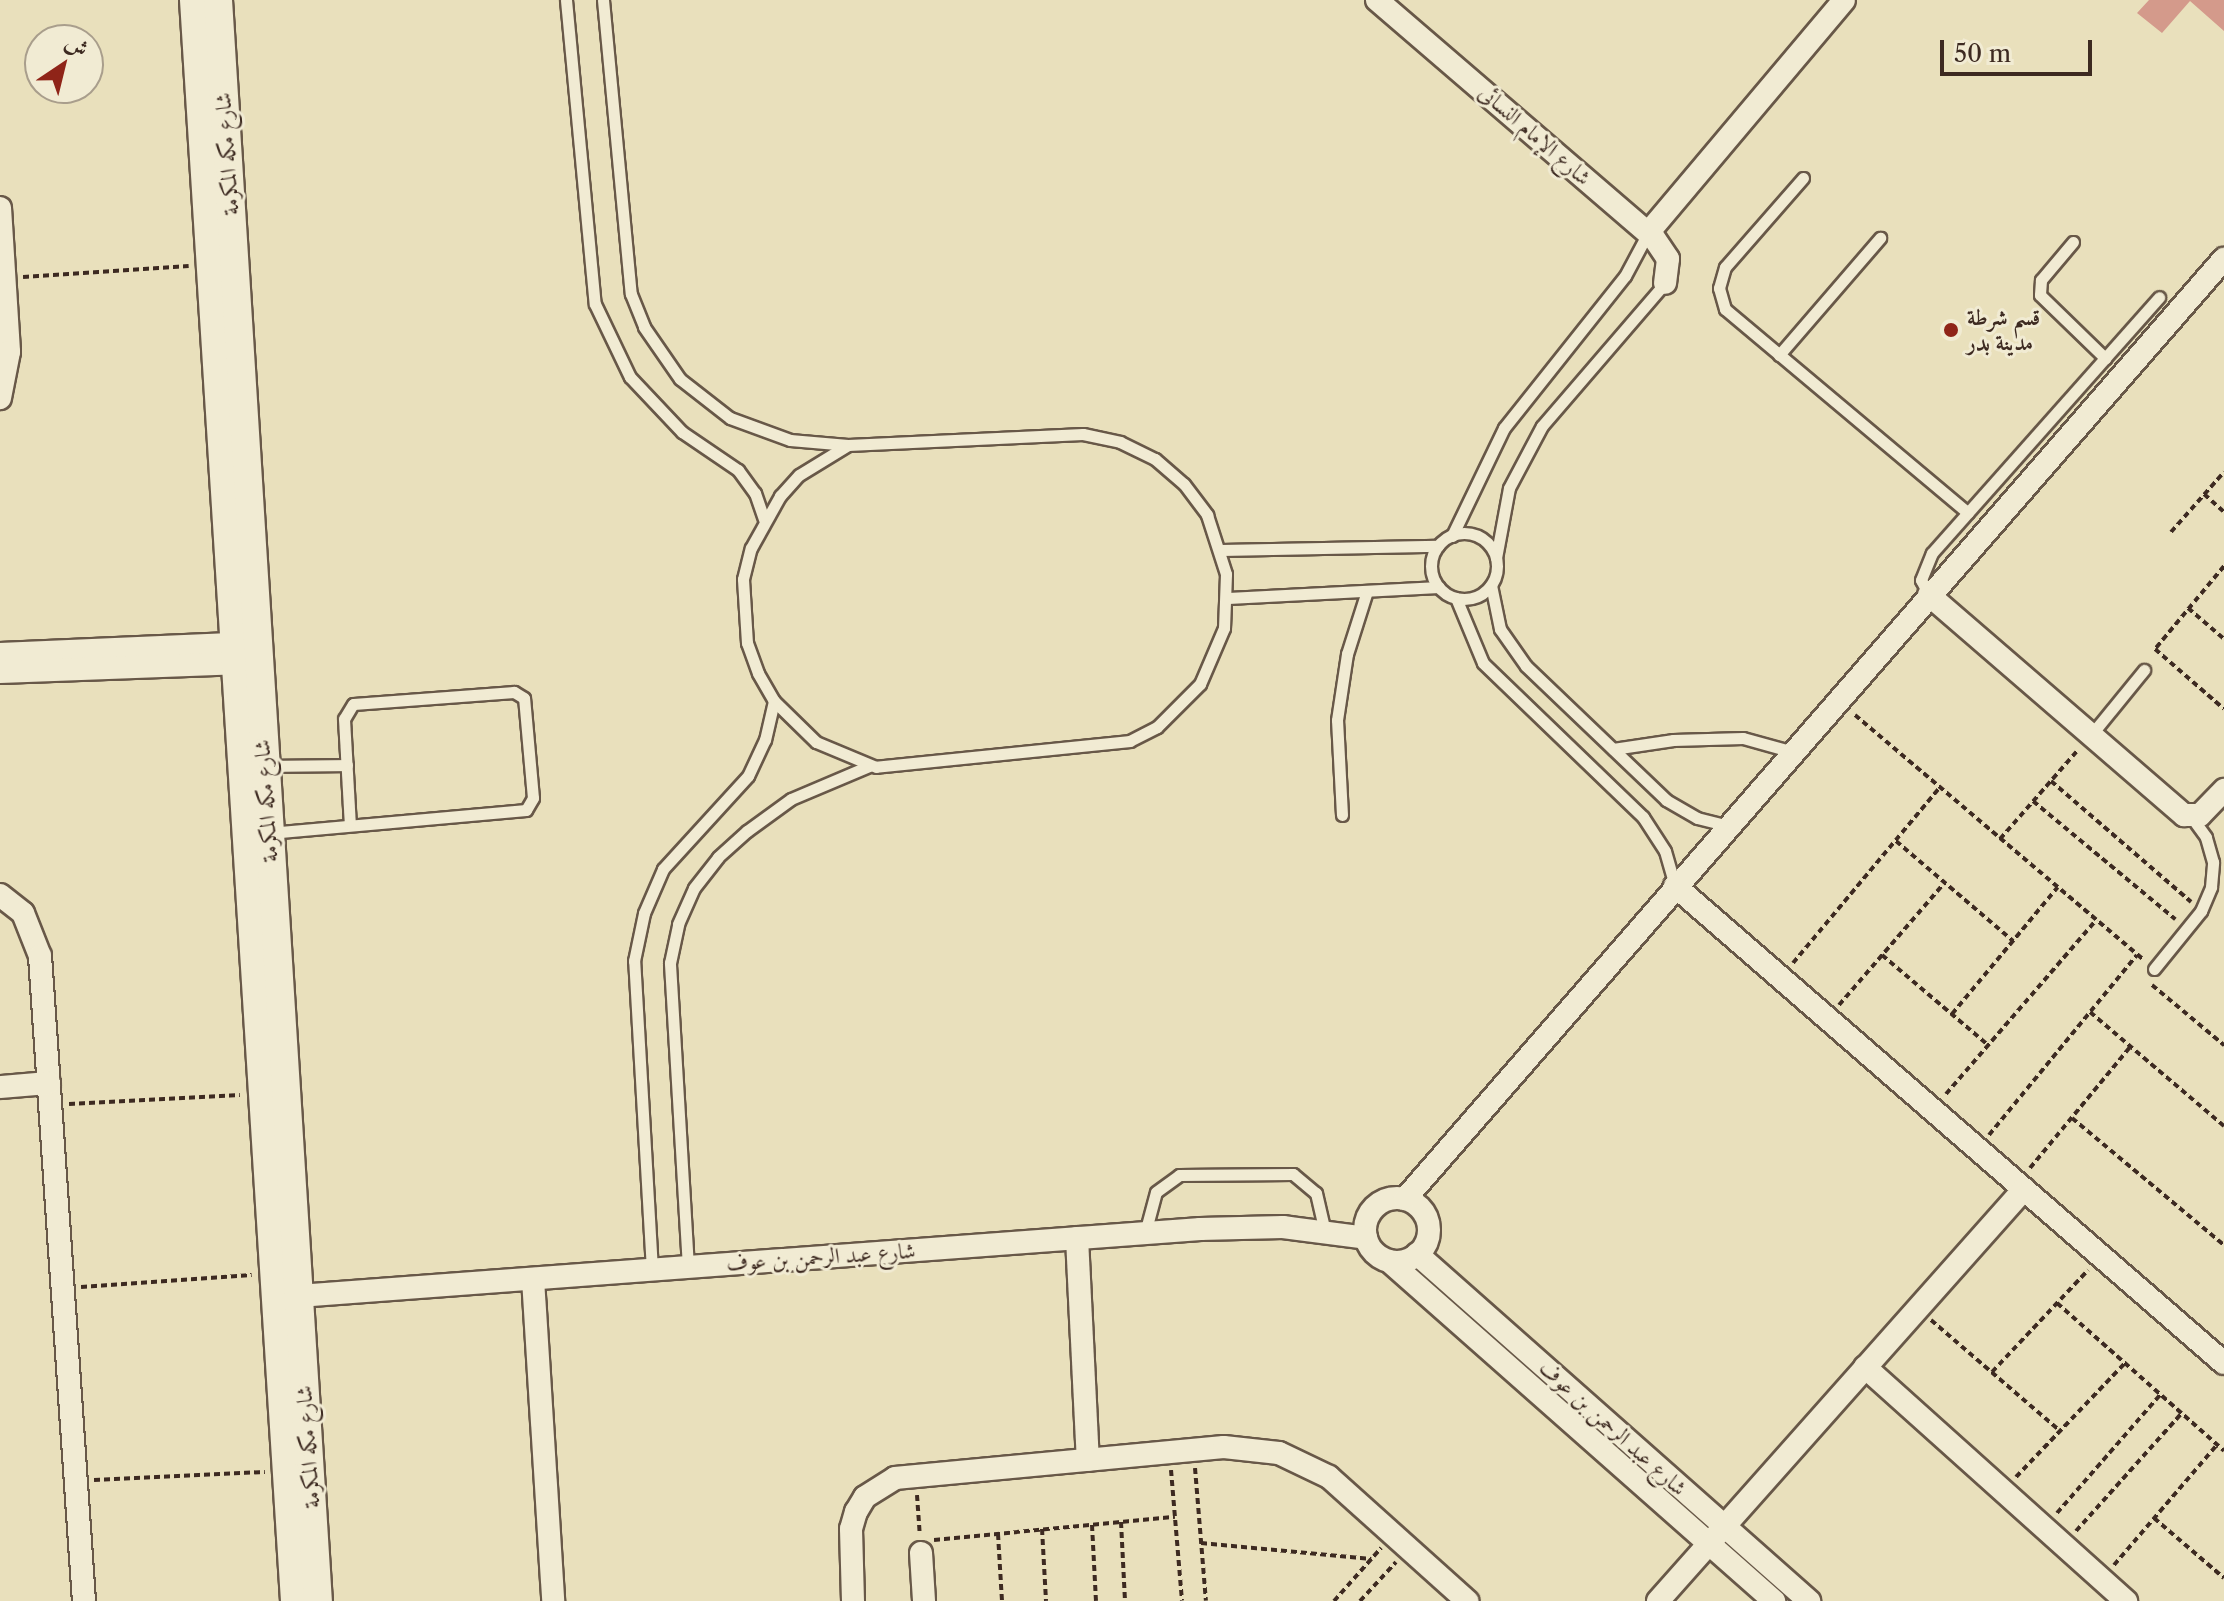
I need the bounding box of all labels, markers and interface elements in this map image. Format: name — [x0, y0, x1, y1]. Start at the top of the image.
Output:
north arrow — [24, 24, 104, 104]
scale bar — [1944, 24, 2096, 74]
text: ش — [60, 28, 94, 63]
text: 50 m — [1954, 39, 2011, 68]
street label: شارع الإمام النسائى — [1473, 79, 1597, 191]
street label: شارع مكه المكرمة — [210, 92, 244, 216]
place label: قسم شرطة مدينة بدر — [1967, 304, 2040, 356]
marker: قسم شرطة مدينة بدر — [1942, 321, 1960, 339]
street label: شارع مكه المكرمة — [249, 739, 283, 863]
street label: شارع عبد الرحمن بن عوف — [726, 1237, 916, 1277]
street label: شارع عبد الرحمن بن عوف — [1534, 1355, 1692, 1501]
street label: شارع مكه المكرمة — [291, 1385, 325, 1509]

